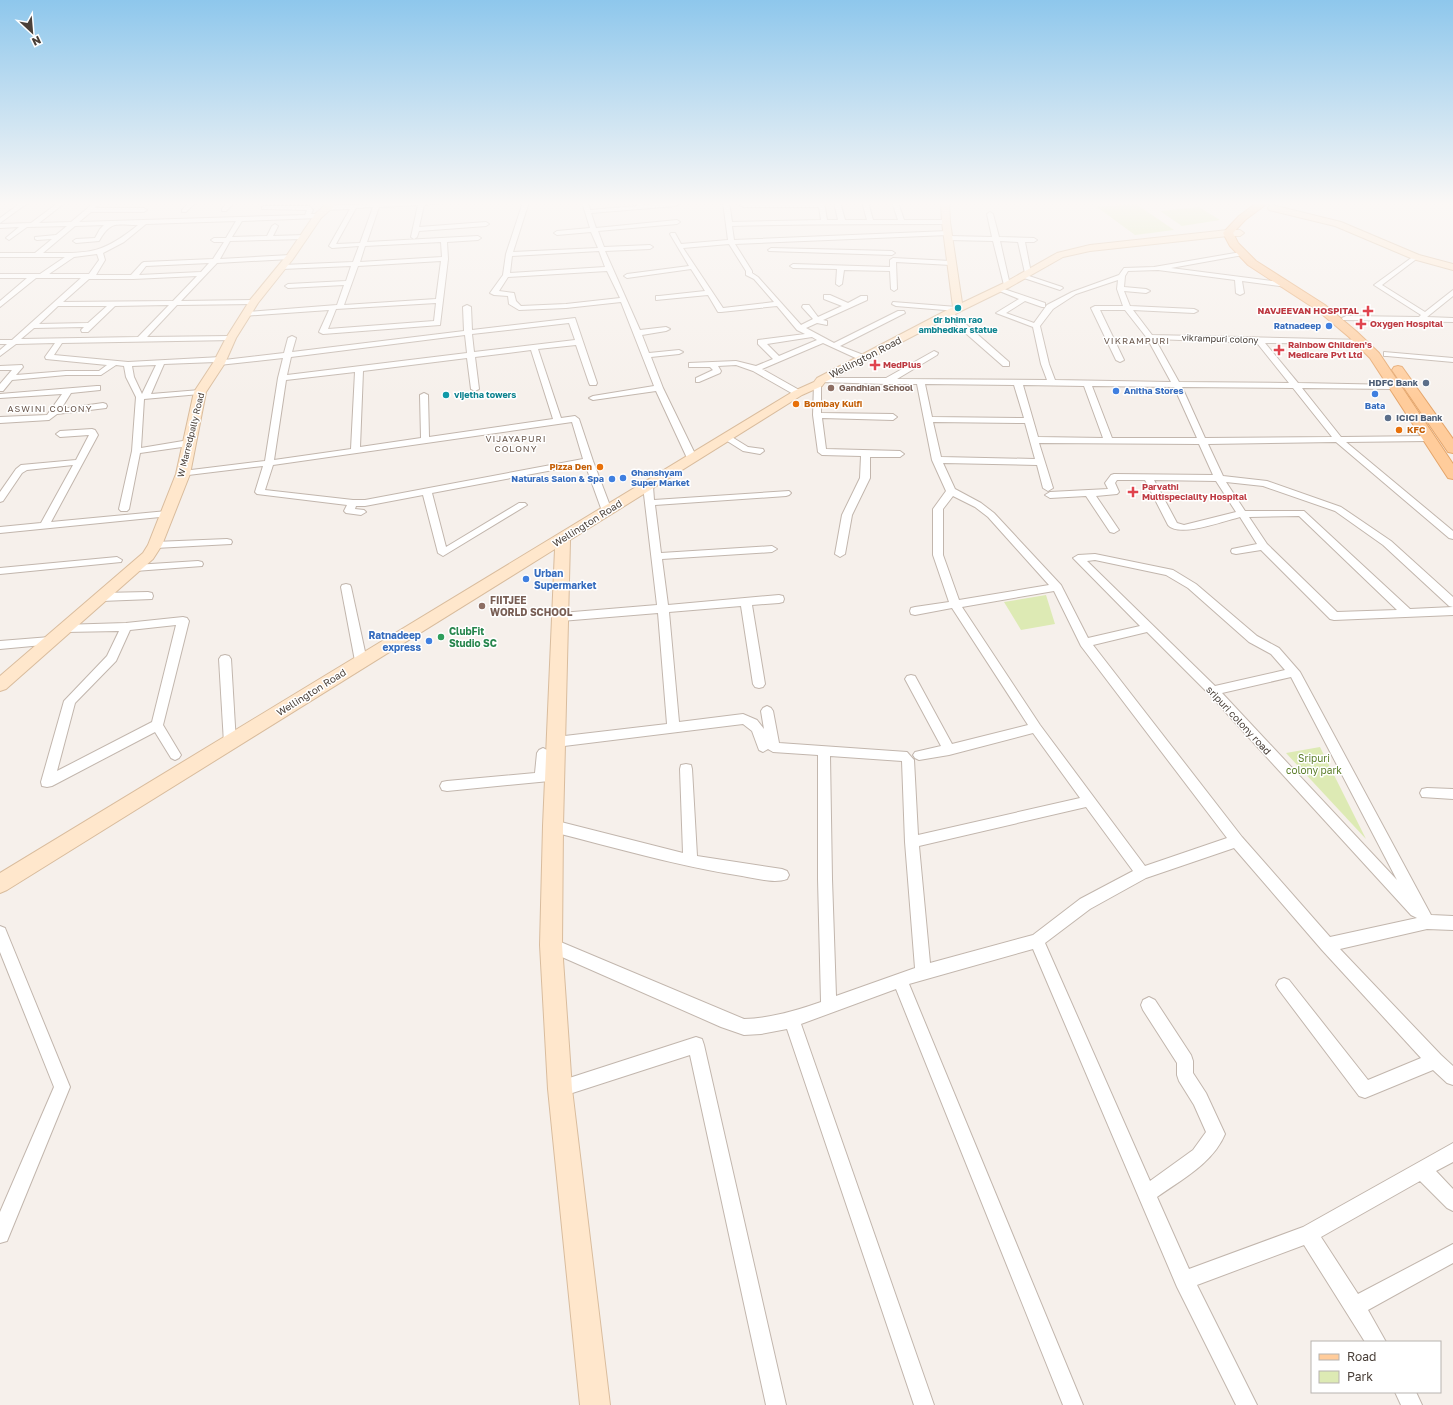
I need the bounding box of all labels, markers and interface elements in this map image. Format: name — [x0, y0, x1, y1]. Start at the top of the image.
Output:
north arrow — [12, 12, 52, 52]
text: N — [30, 34, 43, 49]
marker: dr bhim rao ambhedkar statue — [953, 303, 963, 313]
place label: NAVJEEVAN HOSPITAL — [1257, 305, 1359, 316]
marker: NAVJEEVAN HOSPITAL — [1362, 305, 1374, 317]
place label: dr bhim rao ambhedkar statue — [918, 314, 998, 335]
marker: Oxygen Hospital — [1355, 318, 1367, 330]
place label: Oxygen Hospital — [1370, 318, 1443, 329]
place label: Ratnadeep — [1274, 320, 1321, 331]
marker: Ratnadeep — [1324, 321, 1334, 331]
street label: vikrampuri colony — [1181, 332, 1259, 345]
street label: Wellington Road — [827, 334, 903, 380]
district label: VIKRAMPURI — [1104, 335, 1170, 346]
place label: Rainbow Children's Medicare Pvt Ltd — [1288, 339, 1372, 360]
marker: Rainbow Children's Medicare Pvt Ltd — [1273, 344, 1285, 356]
place label: MedPlus — [883, 359, 921, 370]
marker: MedPlus — [870, 360, 880, 370]
place label: HDFC Bank — [1368, 377, 1419, 388]
marker: HDFC Bank — [1421, 378, 1431, 388]
place label: Gandhian School — [839, 382, 913, 393]
marker: Gandhian School — [826, 383, 836, 393]
place label: Anitha Stores — [1124, 385, 1183, 396]
marker: Anitha Stores — [1111, 386, 1121, 396]
place label: vijetha towers — [454, 389, 516, 400]
marker: Bata — [1370, 389, 1380, 399]
marker: vijetha towers — [441, 390, 451, 400]
street label: W Marredpally Road — [175, 391, 206, 478]
place label: Bombay Kulfi — [804, 398, 863, 409]
marker: Bombay Kulfi — [791, 399, 801, 409]
place label: Bata — [1365, 400, 1385, 411]
district label: ASWINI COLONY — [8, 403, 92, 414]
place label: ICICI Bank — [1396, 412, 1443, 423]
marker: ICICI Bank — [1383, 413, 1393, 423]
place label: KFC — [1407, 424, 1426, 435]
marker: KFC — [1394, 425, 1404, 435]
district label: VIJAYAPURI COLONY — [485, 433, 547, 454]
place label: Pizza Den — [550, 461, 593, 472]
marker: Pizza Den — [595, 462, 605, 472]
place label: Ghanshyam Super Market — [631, 467, 690, 488]
place label: Naturals Salon & Spa — [511, 473, 604, 484]
marker: Ghanshyam Super Market — [618, 473, 628, 483]
marker: Naturals Salon & Spa — [607, 474, 617, 484]
place label: Parvathi Multispeciality Hospital — [1142, 481, 1247, 502]
marker: Parvathi Multispeciality Hospital — [1127, 486, 1139, 498]
street label: Wellington Road — [550, 497, 624, 549]
place label: Urban Supermarket — [534, 567, 597, 591]
marker: Urban Supermarket — [521, 574, 531, 584]
place label: FIITJEE WORLD SCHOOL — [490, 594, 573, 618]
marker: FIITJEE WORLD SCHOOL — [477, 601, 487, 611]
place label: ClubFit Studio SC — [449, 625, 497, 649]
place label: Ratnadeep express — [368, 629, 421, 653]
marker: ClubFit Studio SC — [436, 632, 446, 642]
marker: Ratnadeep express — [424, 636, 434, 646]
street label: Wellington Road — [274, 666, 348, 718]
street label: sripuri colony road — [1204, 683, 1274, 757]
park label: Sripuri colony park — [1286, 752, 1342, 776]
legend — [1311, 1341, 1441, 1393]
text: Road — [1347, 1349, 1376, 1364]
text: Park — [1347, 1369, 1373, 1384]

